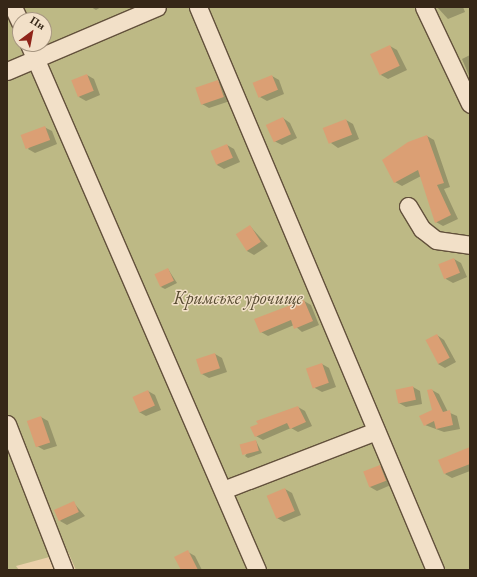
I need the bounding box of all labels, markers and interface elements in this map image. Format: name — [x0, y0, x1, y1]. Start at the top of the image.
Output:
north arrow — [12, 12, 52, 52]
text: Пн — [28, 13, 48, 33]
park label: Кримське урочище — [173, 287, 303, 309]

